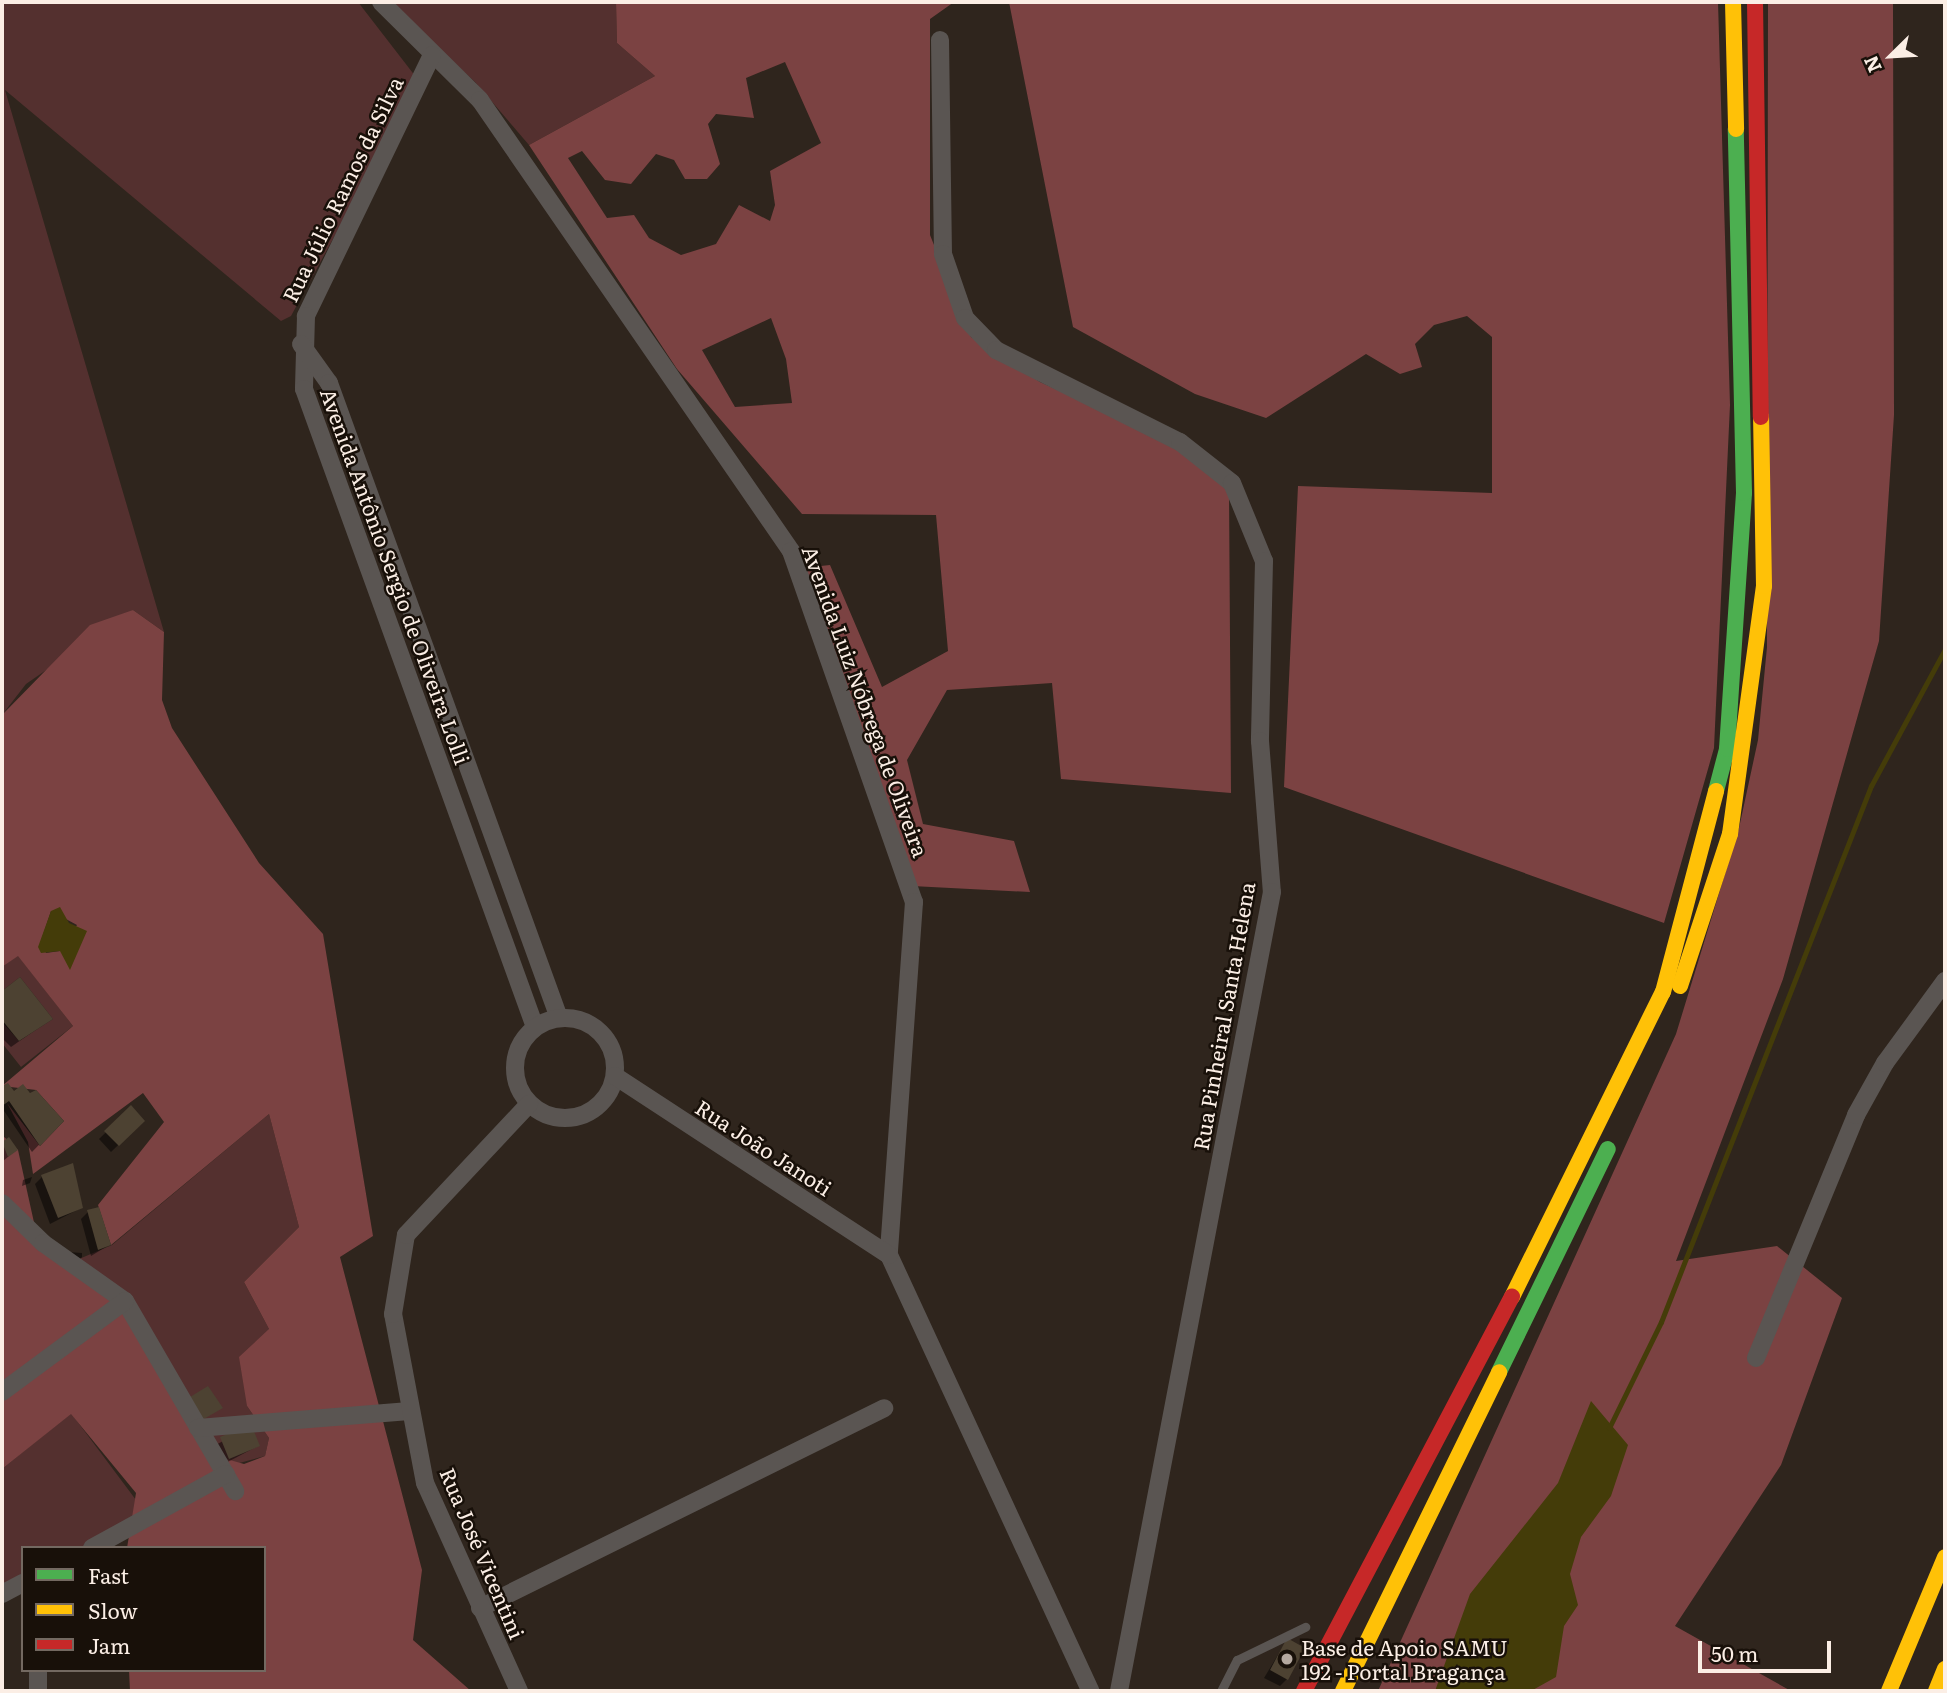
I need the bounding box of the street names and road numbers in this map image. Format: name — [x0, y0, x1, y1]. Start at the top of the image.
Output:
street label: Rua Júlio Ramos da Silva — [276, 72, 408, 306]
street label: Avenida Antônio Sergio de Oliveira Lolli — [316, 384, 476, 768]
street label: Avenida Luiz Nóbrega de Oliveira — [798, 542, 934, 860]
street label: Rua Pinheiral Santa Helena — [1187, 880, 1259, 1152]
street label: Rua João Janoti — [691, 1094, 837, 1200]
street label: Rua José Vicentini — [436, 1464, 530, 1642]

